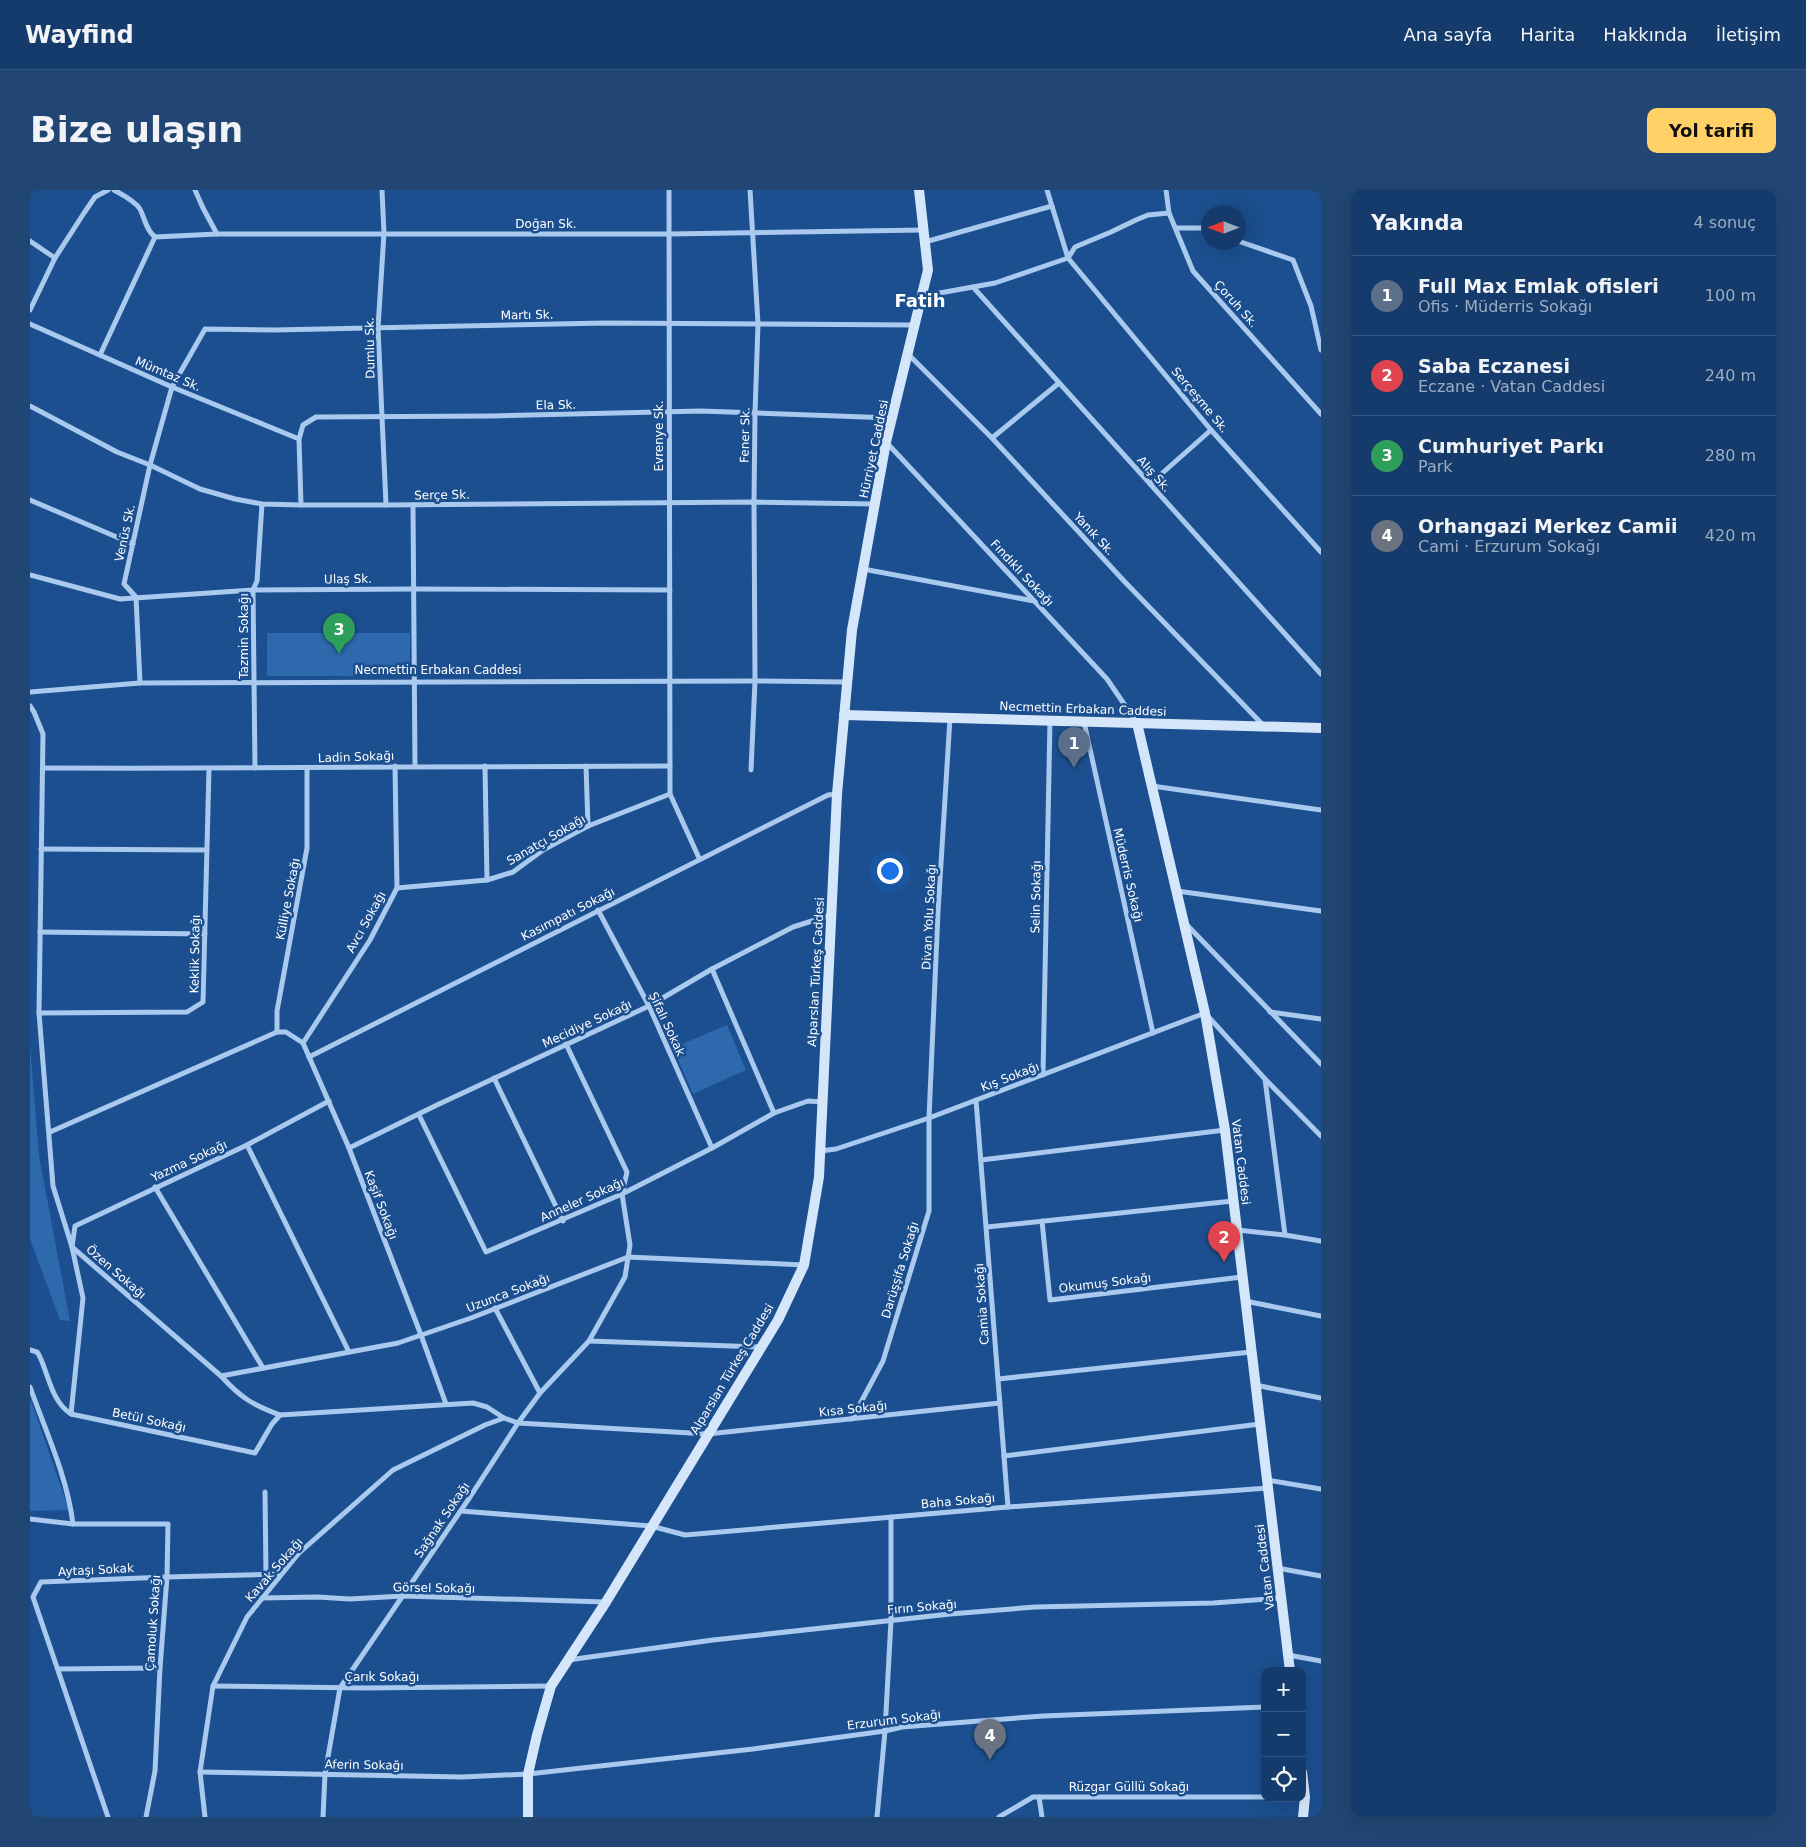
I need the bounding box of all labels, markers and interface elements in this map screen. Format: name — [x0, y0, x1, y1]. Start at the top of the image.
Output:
text: Wayfind — [25, 21, 134, 49]
text: Ana sayfa — [1403, 24, 1492, 45]
text: Harita — [1520, 24, 1575, 45]
text: Hakkında — [1603, 24, 1688, 45]
text: İletişim — [1716, 24, 1781, 45]
button: Yol tarifi — [1647, 108, 1776, 153]
text: Bize ulaşın — [30, 110, 243, 150]
north arrow — [1201, 205, 1246, 250]
text: Yakında — [1371, 211, 1464, 235]
text: 4 sonuç — [1694, 213, 1756, 232]
street label: Doğan Sk. — [515, 217, 577, 231]
text: Full Max Emlak ofisleri — [1418, 275, 1659, 297]
street label: Çoruh Sk. — [1211, 278, 1261, 330]
text: 1 — [1381, 286, 1393, 305]
text: 100 m — [1705, 286, 1756, 305]
district label: Fatih — [895, 290, 945, 311]
text: Ofis · Müderris Sokağı — [1418, 297, 1592, 316]
street label: Martı Sk. — [500, 308, 554, 322]
street label: Dumlu Sk. — [362, 317, 378, 379]
street label: Mümtaz Sk. — [133, 354, 203, 394]
text: Saba Eczanesi — [1418, 355, 1570, 377]
street label: Serçeşme Sk. — [1169, 364, 1231, 436]
text: 2 — [1381, 366, 1393, 385]
text: 240 m — [1705, 366, 1756, 385]
text: Eczane · Vatan Caddesi — [1418, 377, 1605, 396]
street label: Ela Sk. — [536, 398, 576, 412]
street label: Hürriyet Caddesi — [857, 398, 891, 500]
street label: Evrenye Sk. — [652, 400, 666, 472]
street label: Fener Sk. — [738, 407, 752, 463]
text: Cumhuriyet Parkı — [1418, 435, 1604, 457]
text: 3 — [1381, 446, 1393, 465]
text: 280 m — [1705, 446, 1756, 465]
street label: Alış Sk. — [1134, 453, 1174, 495]
text: Park — [1418, 457, 1453, 476]
street label: Serçe Sk. — [414, 488, 470, 502]
street label: Venüs Sk. — [112, 503, 138, 563]
street label: Yanık Sk. — [1070, 509, 1117, 558]
text: Orhangazi Merkez Camii — [1418, 515, 1677, 537]
text: 4 — [1381, 526, 1393, 545]
text: 420 m — [1705, 526, 1756, 545]
street label: Fındıklı Sokağı — [987, 537, 1057, 609]
text: Cami · Erzurum Sokağı — [1418, 537, 1600, 556]
street label: Ulaş Sk. — [324, 572, 372, 586]
street label: Tazmin Sokağı — [237, 593, 251, 680]
pin: 3 — [323, 613, 355, 654]
street label: Necmettin Erbakan Caddesi — [354, 663, 522, 677]
street label: Necmettin Erbakan Caddesi — [999, 699, 1167, 719]
pin: 1 — [1058, 727, 1090, 768]
street label: Ladin Sokağı — [318, 749, 394, 765]
street label: Sanatçı Sokağı — [504, 812, 588, 868]
street label: Müderris Sokağı — [1110, 827, 1146, 923]
street label: Külliye Sokağı — [273, 857, 303, 941]
your location — [877, 858, 903, 884]
street label: Selin Sokağı — [1028, 860, 1044, 934]
street label: Divan Yolu Sokağı — [919, 864, 939, 970]
street label: Kasımpatı Sokağı — [519, 884, 617, 944]
street label: Avcı Sokağı — [343, 889, 389, 955]
street label: Alparslan Türkeş Caddesi — [805, 897, 827, 1047]
street label: Keklik Sokağı — [187, 914, 203, 994]
street label: Şifalı Sokak — [646, 990, 688, 1058]
street label: Mecidiye Sokağı — [540, 997, 634, 1051]
street label: Kış Sokağı — [979, 1059, 1041, 1095]
street label: Vatan Caddesi — [1229, 1118, 1253, 1206]
street label: Yazma Sokağı — [148, 1137, 229, 1185]
street label: Kaşif Sokağı — [361, 1169, 401, 1241]
street label: Anneler Sokağı — [538, 1175, 626, 1225]
street label: Darüşşifa Sokağı — [879, 1220, 921, 1320]
pin: 2 — [1208, 1221, 1240, 1262]
street label: Özen Sokağı — [83, 1241, 150, 1302]
street label: Camia Sokağı — [972, 1263, 992, 1345]
street label: Okumuş Sokağı — [1058, 1270, 1152, 1296]
street label: Uzunca Sokağı — [464, 1271, 552, 1315]
street label: Alparslan Türkeş Caddesi — [687, 1301, 777, 1437]
street label: Kısa Sokağı — [818, 1398, 888, 1420]
street label: Betül Sokağı — [111, 1405, 187, 1435]
street label: Sağnak Sokağı — [412, 1479, 472, 1561]
street label: Baha Sokağı — [920, 1491, 996, 1511]
street label: Vatan Caddesi — [1253, 1523, 1277, 1611]
street label: Kavak Sokağı — [242, 1535, 306, 1605]
street label: Aytaşı Sokak — [58, 1561, 134, 1579]
street label: Çamoluk Sokağı — [143, 1574, 163, 1672]
street label: Görsel Sokağı — [393, 1580, 475, 1596]
street label: Fırın Sokağı — [887, 1597, 957, 1617]
map controls — [1261, 1667, 1306, 1802]
button: + — [1261, 1667, 1306, 1712]
street label: Çarık Sokağı — [345, 1670, 419, 1684]
street label: Erzurum Sokağı — [846, 1707, 942, 1733]
button: − — [1261, 1712, 1306, 1757]
pin: 4 — [974, 1719, 1006, 1760]
street label: Aferin Sokağı — [324, 1757, 404, 1773]
button: locate — [1261, 1757, 1306, 1802]
street label: Rüzgar Güllü Sokağı — [1069, 1780, 1189, 1794]

